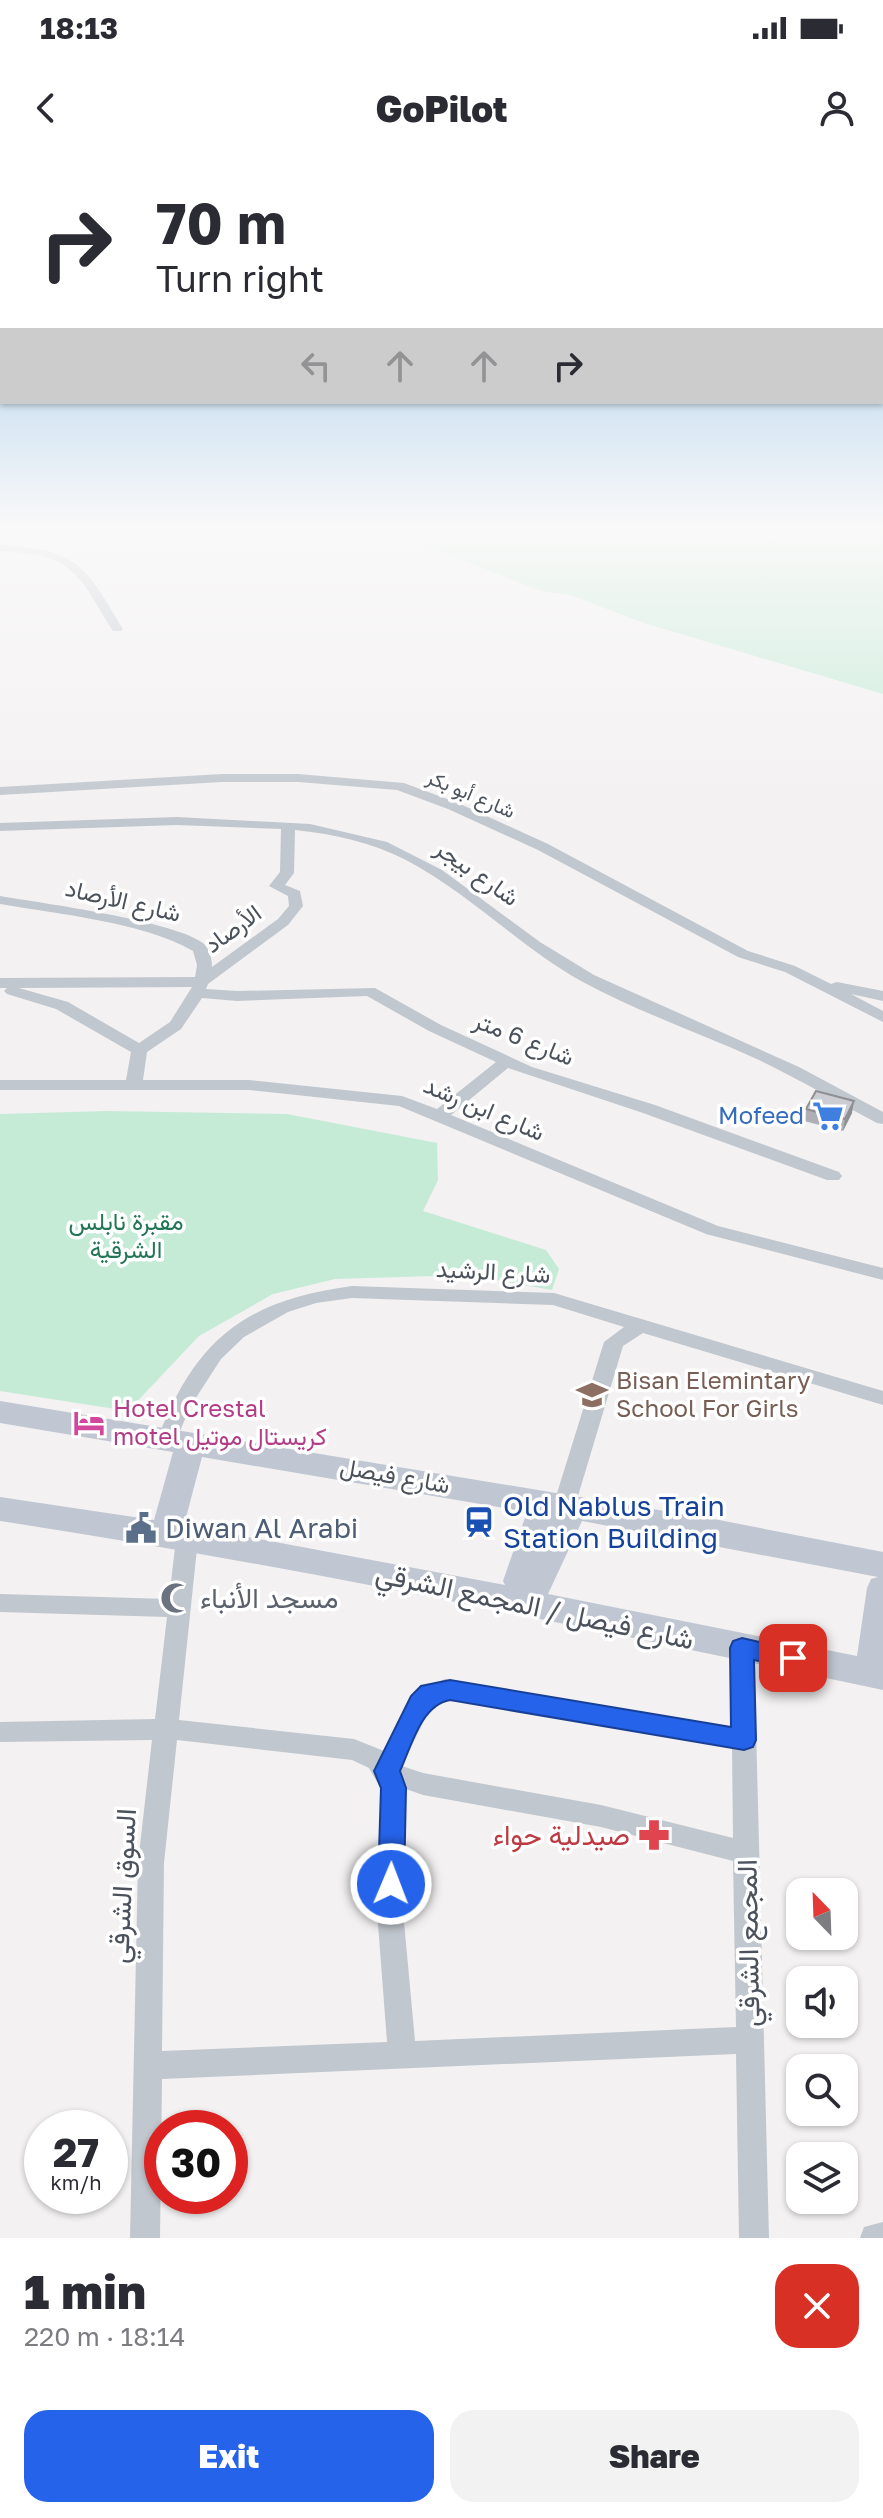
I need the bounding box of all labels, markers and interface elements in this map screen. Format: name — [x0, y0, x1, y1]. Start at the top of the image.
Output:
text: 18:13 — [40, 10, 118, 46]
icon: back — [24, 86, 68, 130]
icon: person — [815, 86, 859, 130]
text: GoPilot — [375, 87, 508, 130]
text: 70 m — [156, 189, 286, 256]
icon: right — [24, 192, 128, 296]
text: Turn right — [156, 257, 324, 300]
icon: left — [294, 344, 338, 388]
icon: ahead — [378, 344, 422, 388]
icon: ahead — [462, 344, 506, 388]
icon: right — [546, 344, 590, 388]
street label: شارع أبو بكر — [422, 763, 519, 825]
street label: شارع بيجر — [428, 832, 525, 914]
street label: شارع الأرصاد — [62, 872, 184, 930]
street label: الأرصاد — [198, 897, 267, 960]
street label: شارع 6 متر — [468, 1004, 579, 1074]
street label: شارع ابن رشد — [419, 1069, 549, 1149]
supermarket icon: Mofeed — [811, 1099, 845, 1133]
place label: Mofeed — [718, 1100, 804, 1129]
park label: مقبرة نابلس الشرقية — [68, 1206, 184, 1265]
street label: شارع الرشيد — [435, 1253, 551, 1291]
place label: Bisan Elemintary School For Girls — [616, 1365, 810, 1422]
school or university icon: Bisan Elemintary School For Girls — [575, 1378, 609, 1412]
place label: Hotel Crestal motel كريستال موتيل — [113, 1393, 327, 1452]
hotel icon: Hotel Crestal motel كريستال موتيل — [72, 1406, 106, 1440]
street label: شارع فيصل — [338, 1451, 452, 1501]
place label: Old Nablus Train Station Building — [503, 1489, 725, 1554]
station icon: Old Nablus Train Station Building — [462, 1505, 496, 1539]
public building icon: Diwan Al Arabi — [124, 1511, 158, 1545]
place label: Diwan Al Arabi — [165, 1511, 358, 1544]
street label: شارع فيصل / المجمع الشرقي — [372, 1556, 697, 1662]
mosque icon: مسجد الأنباء — [159, 1581, 193, 1615]
place label: مسجد الأنباء — [200, 1581, 338, 1615]
pin — [759, 1624, 827, 1692]
icon: arrive — [771, 1636, 815, 1680]
street label: السوق الشرقي — [101, 1808, 149, 1965]
place label: صيدلية حواء — [493, 1818, 630, 1853]
pharmacy icon: صيدلية حواء — [637, 1818, 671, 1852]
position arrow — [349, 1842, 433, 1926]
street label: المجمع الشرقي — [730, 1859, 772, 2027]
north arrow — [786, 1878, 858, 1950]
map controls — [786, 1878, 858, 2214]
button: sound — [786, 1966, 858, 2038]
button: search — [786, 2054, 858, 2126]
speed limit sign: 30 — [144, 2110, 248, 2214]
text: 27 — [53, 2128, 99, 2176]
button: layers — [786, 2142, 858, 2214]
text: km/h — [51, 2170, 101, 2194]
text: 1 min — [24, 2262, 146, 2320]
button: close — [775, 2264, 859, 2348]
text: 220 m · 18:14 — [24, 2321, 185, 2352]
button: Exit — [24, 2410, 434, 2502]
button: Share — [450, 2410, 859, 2502]

